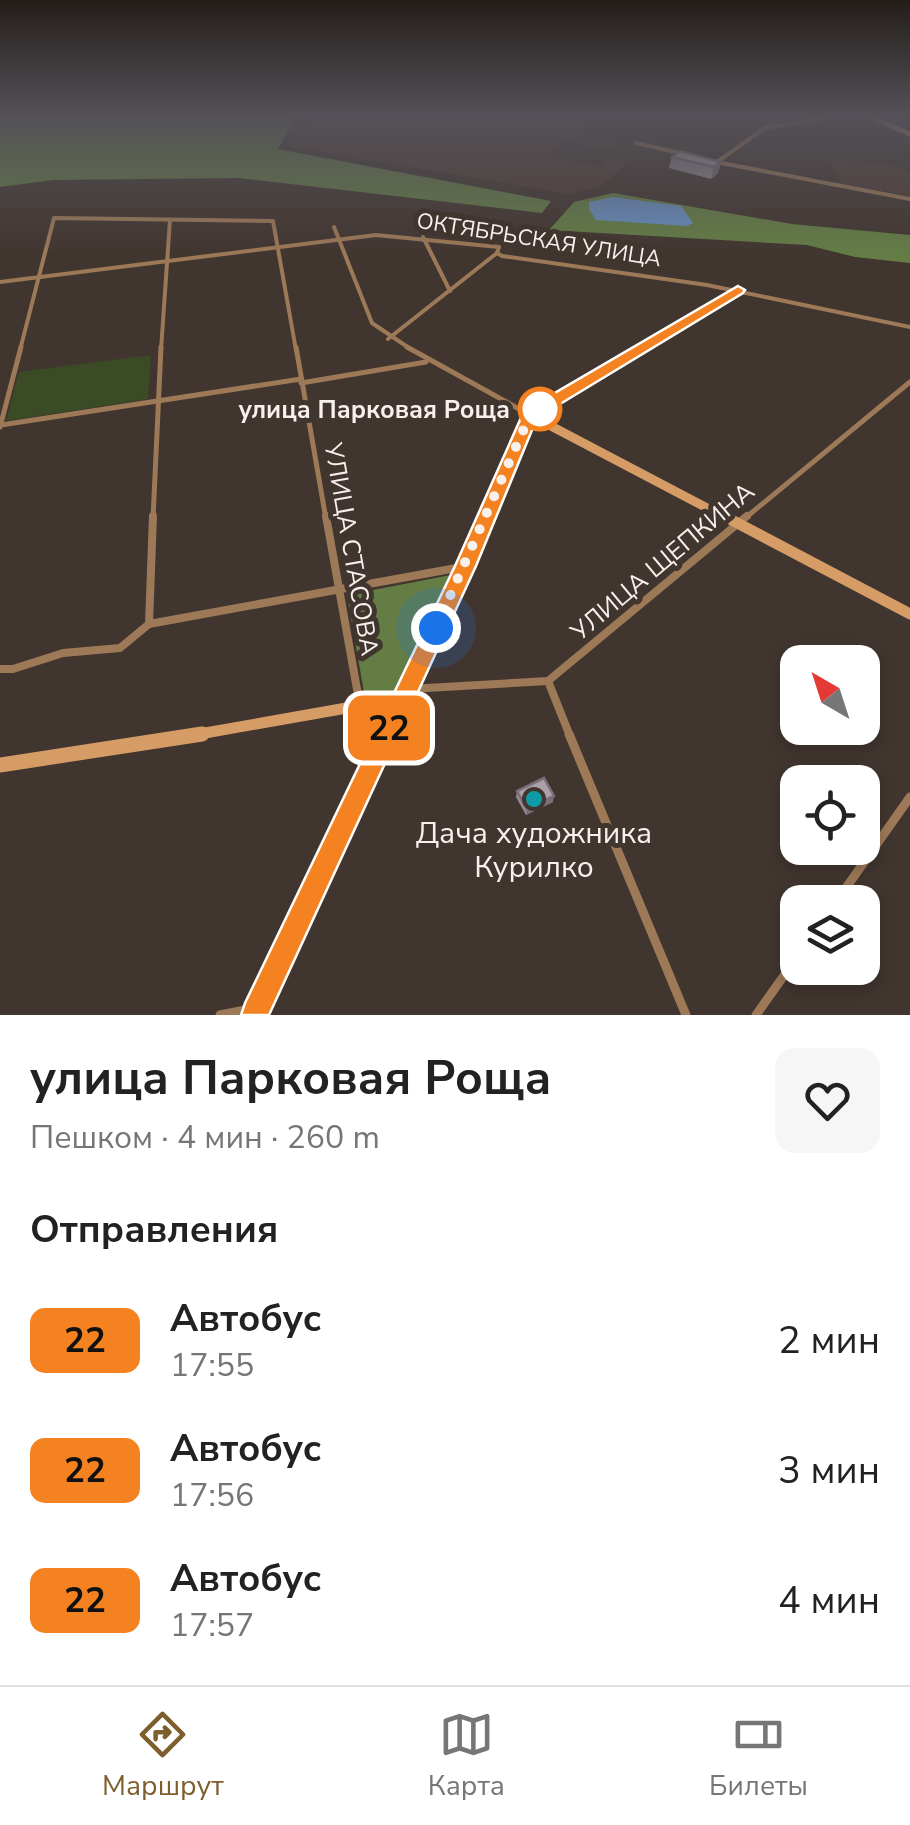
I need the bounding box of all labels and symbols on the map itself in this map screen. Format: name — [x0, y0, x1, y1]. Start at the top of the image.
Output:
street label: ОКТЯБРЬСКАЯ УЛИЦА — [414, 206, 663, 274]
marker: улица Парковая Роща — [519, 388, 561, 430]
place label: улица Парковая Роща — [238, 393, 510, 427]
street label: УЛИЦА СТАСОВА — [315, 439, 386, 658]
street label: УЛИЦА ЩЕПКИНА — [563, 475, 762, 649]
your location — [411, 603, 461, 653]
north arrow — [780, 645, 880, 745]
line badge: 22 — [344, 696, 434, 760]
marker: Дача художника Курилко — [523, 788, 545, 810]
place label: Дача художника Курилко — [416, 813, 652, 888]

